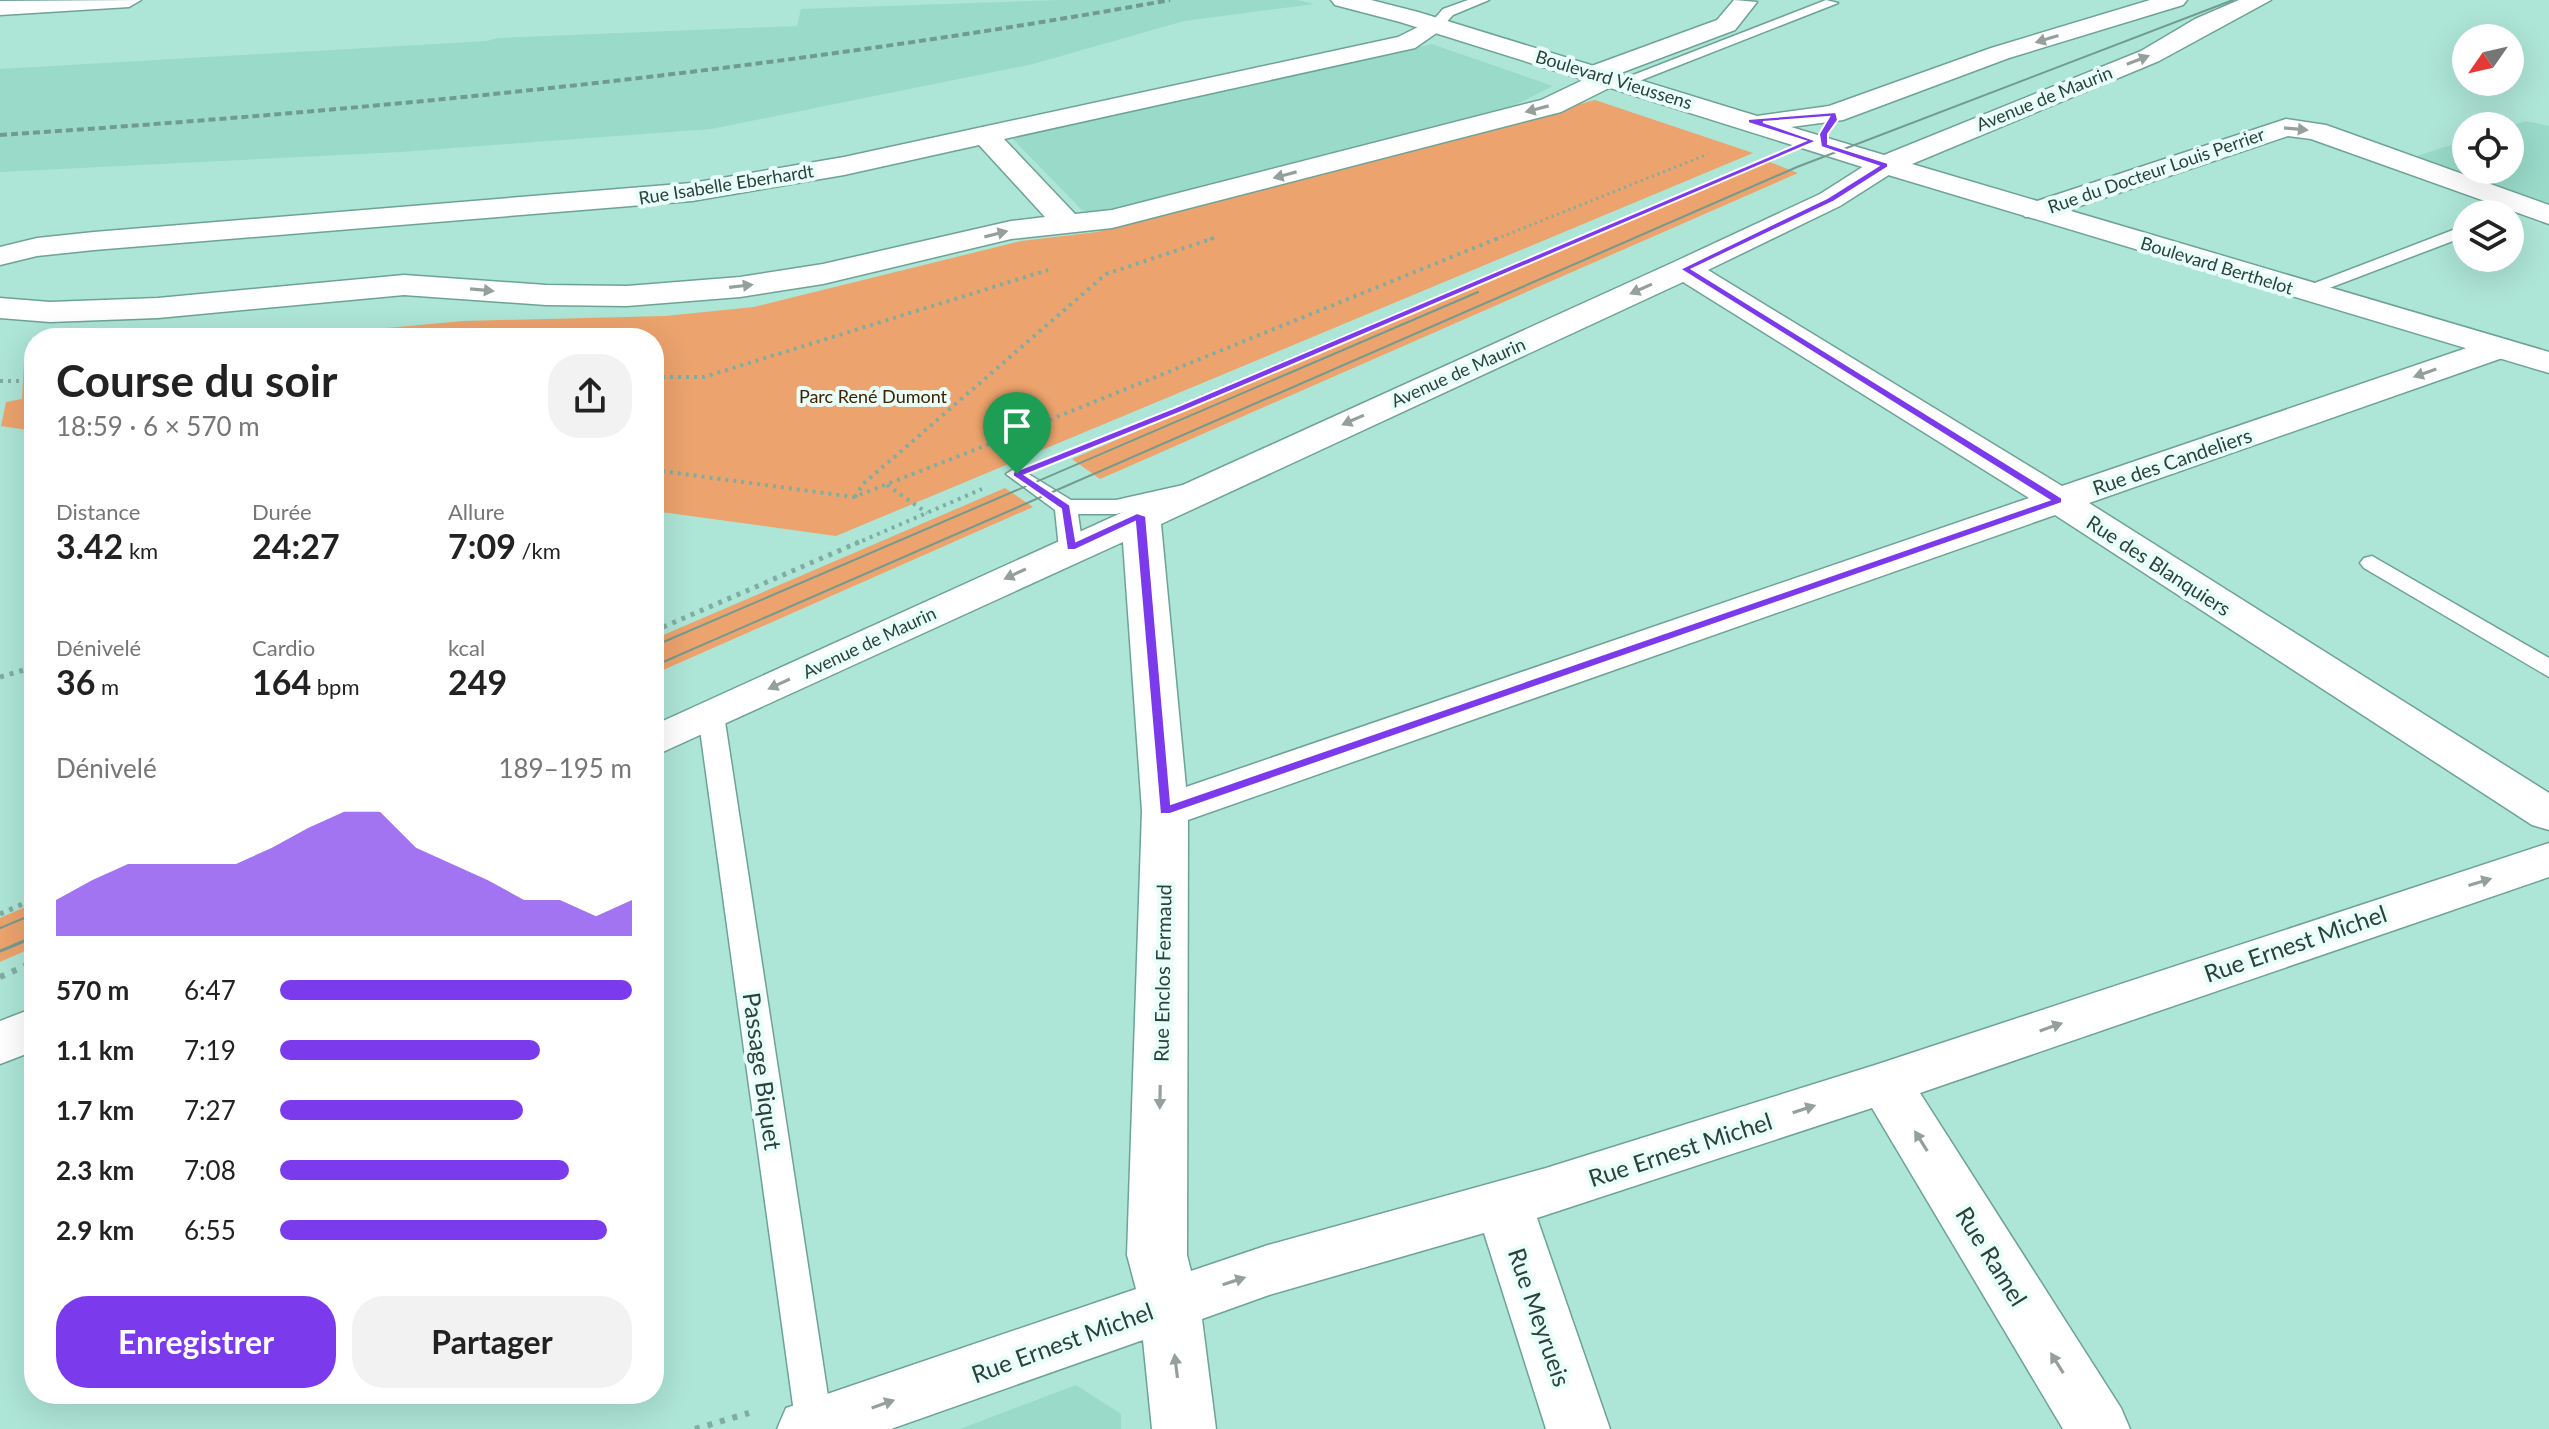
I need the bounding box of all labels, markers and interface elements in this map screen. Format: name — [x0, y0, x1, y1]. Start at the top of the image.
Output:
north arrow — [2452, 24, 2524, 96]
map controls — [2452, 24, 2524, 272]
one-way arrow — [2034, 33, 2058, 46]
street label: Boulevard Vieussens — [1533, 45, 1695, 113]
one-way arrow — [2126, 53, 2150, 66]
street label: Avenue de Maurin — [1973, 61, 2115, 135]
one-way arrow — [1524, 104, 1549, 116]
button: locate — [2452, 112, 2524, 184]
street label: Rue du Docteur Louis Perrier — [2045, 122, 2268, 217]
one-way arrow — [2284, 123, 2309, 136]
street label: Rue Isabelle Eberhardt — [637, 159, 816, 209]
one-way arrow — [1273, 170, 1298, 182]
button: layers — [2452, 200, 2524, 272]
one-way arrow — [983, 227, 1008, 240]
street label: Boulevard Berthelot — [2138, 231, 2297, 299]
one-way arrow — [729, 280, 754, 293]
one-way arrow — [1629, 282, 1652, 296]
one-way arrow — [470, 283, 495, 296]
street label: Avenue de Maurin — [1387, 333, 1529, 411]
text: Course du soir — [56, 354, 337, 406]
button: share — [548, 354, 632, 438]
one-way arrow — [2413, 368, 2437, 380]
park label: Parc René Dumont — [799, 385, 948, 407]
pin — [983, 392, 1051, 474]
icon: arrive — [995, 404, 1039, 448]
text: 18:59 · 6 × 570 m — [56, 410, 260, 442]
one-way arrow — [1341, 413, 1365, 426]
street label: Rue des Candeliers — [2089, 423, 2255, 499]
text: Distance — [56, 498, 140, 525]
text: Durée — [252, 498, 312, 525]
text: Allure — [448, 498, 505, 525]
street label: Rue des Blanquiers — [2083, 510, 2235, 620]
text: 3.42 — [56, 525, 123, 566]
text: 24:27 — [252, 525, 340, 566]
text: 7:09 — [448, 525, 516, 566]
text: km — [123, 537, 158, 564]
text: /km — [516, 537, 561, 564]
one-way arrow — [1003, 567, 1026, 581]
street label: Avenue de Maurin — [799, 601, 939, 683]
text: Dénivelé — [56, 634, 141, 661]
text: Cardio — [252, 634, 315, 661]
text: kcal — [448, 634, 485, 661]
text: 36 — [56, 661, 95, 702]
text: 164 — [252, 661, 311, 702]
text: 249 — [448, 661, 507, 702]
text: m — [95, 673, 119, 700]
text: bpm — [311, 673, 360, 700]
one-way arrow — [767, 677, 791, 691]
text: Dénivelé — [56, 752, 157, 784]
text: 189–195 m — [498, 752, 632, 784]
one-way arrow — [2469, 875, 2493, 888]
street label: Rue Enclos Fermaud — [1148, 884, 1176, 1062]
street label: Rue Ernest Michel — [2200, 898, 2390, 988]
text: 570 m — [56, 974, 129, 1006]
text: 6:47 — [184, 974, 236, 1006]
street label: Passage Biquet — [738, 990, 788, 1152]
one-way arrow — [2039, 1020, 2063, 1032]
text: 1.1 km — [56, 1034, 134, 1066]
text: 7:19 — [184, 1034, 236, 1066]
one-way arrow — [1154, 1085, 1166, 1110]
text: 1.7 km — [56, 1094, 134, 1126]
text: 7:27 — [184, 1094, 236, 1126]
one-way arrow — [1793, 1102, 1817, 1115]
street label: Rue Ernest Michel — [1585, 1106, 1775, 1192]
one-way arrow — [1914, 1130, 1928, 1152]
text: 2.3 km — [56, 1154, 134, 1186]
text: 7:08 — [184, 1154, 236, 1186]
street label: Rue Ramel — [1950, 1201, 2034, 1311]
text: 2.9 km — [56, 1214, 134, 1246]
text: 6:55 — [184, 1214, 236, 1246]
street label: Rue Meyrueis — [1503, 1244, 1577, 1390]
one-way arrow — [1222, 1275, 1246, 1287]
button: Enregistrer — [56, 1296, 336, 1388]
button: Partager — [352, 1296, 632, 1388]
street label: Rue Ernest Michel — [967, 1296, 1157, 1388]
one-way arrow — [2050, 1352, 2065, 1373]
one-way arrow — [1170, 1353, 1183, 1378]
one-way arrow — [871, 1398, 895, 1410]

